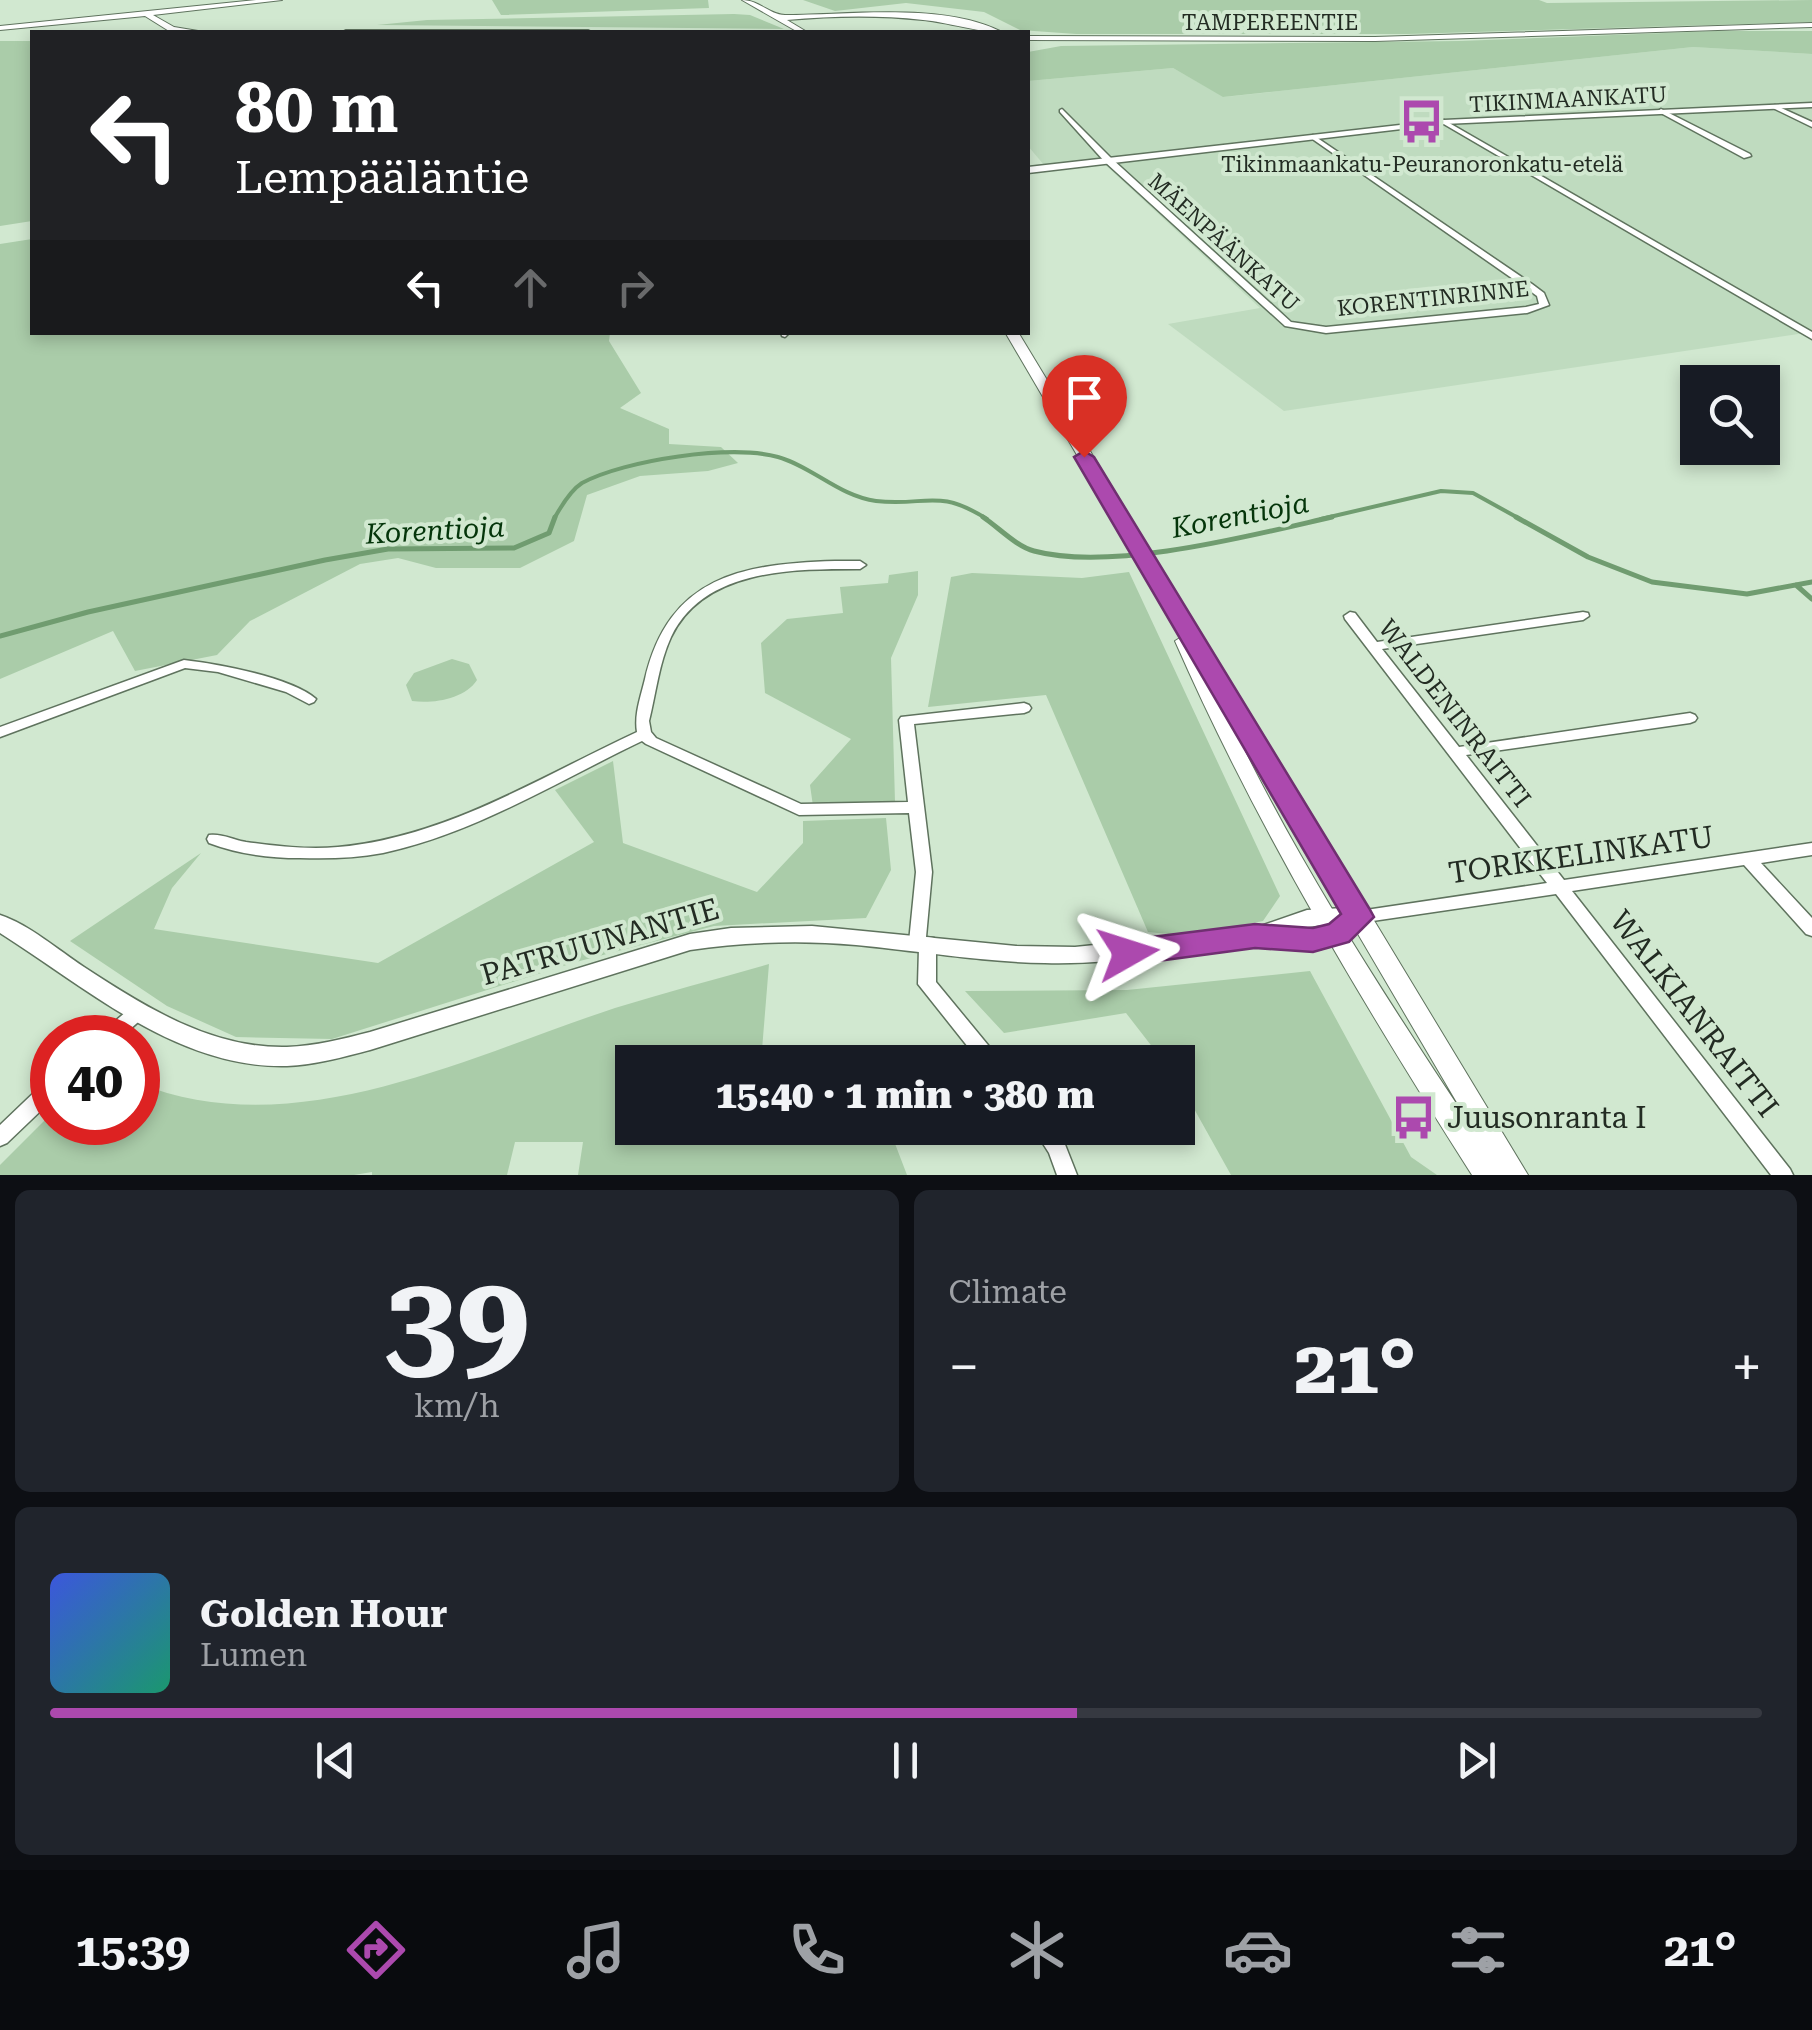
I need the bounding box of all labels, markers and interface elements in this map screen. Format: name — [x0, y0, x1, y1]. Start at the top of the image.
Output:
street label: TAMPEREENTIE — [1182, 10, 1358, 35]
text: 80 m — [235, 67, 399, 149]
icon: left — [70, 70, 200, 200]
street label: TIKINMAANKATU — [1468, 82, 1668, 117]
bus stop icon: Tikinmaankatu-Peuranoronkatu-etelä — [1398, 98, 1446, 146]
text: Lempääläntie — [235, 151, 529, 204]
place label: Tikinmaankatu-Peuranoronkatu-etelä — [1221, 152, 1623, 177]
street label: MÄENPÄÄNKATU — [1143, 168, 1305, 316]
icon: left — [398, 260, 453, 315]
icon: ahead — [503, 260, 558, 315]
icon: right — [608, 260, 663, 315]
street label: KORENTINRINNE — [1336, 276, 1530, 321]
pin — [1042, 355, 1127, 458]
map controls — [1680, 365, 1780, 465]
button: search — [1680, 365, 1780, 465]
icon: arrive — [1057, 370, 1112, 425]
water label: Korentioja — [1168, 486, 1312, 545]
water label: Korentioja — [364, 510, 505, 551]
street label: WALDENINRAITTI — [1372, 614, 1537, 813]
street label: TORKKELINKATU — [1446, 819, 1716, 890]
street label: PATRUUNANTIE — [477, 891, 723, 992]
position arrow — [1076, 901, 1180, 1005]
street label: WALKIANRAITTI — [1603, 904, 1786, 1124]
speed limit sign: 40 — [30, 1015, 160, 1145]
text: 15:40 · 1 min · 380 m — [715, 1073, 1095, 1117]
bus stop icon: Juusonranta I — [1390, 1094, 1438, 1142]
place label: Juusonranta I — [1447, 1100, 1647, 1135]
text: 39 — [384, 1245, 530, 1398]
text: Climate — [949, 1273, 1067, 1311]
text: 21° — [1294, 1323, 1416, 1411]
text: − — [949, 1335, 979, 1399]
text: + — [1731, 1335, 1762, 1399]
text: km/h — [414, 1387, 500, 1425]
text: Golden Hour — [200, 1592, 448, 1636]
text: Lumen — [200, 1636, 307, 1674]
icon: previous — [308, 1733, 363, 1788]
icon: pause — [878, 1733, 933, 1788]
icon: next — [1449, 1733, 1504, 1788]
icon: directions — [341, 1915, 411, 1985]
icon: music — [561, 1915, 631, 1985]
icon: phone — [782, 1915, 852, 1985]
icon: climate — [1002, 1915, 1072, 1985]
icon: car — [1223, 1915, 1293, 1985]
icon: filters — [1443, 1915, 1513, 1985]
text: 15:39 — [75, 1924, 190, 1977]
text: 21° — [1664, 1924, 1737, 1977]

